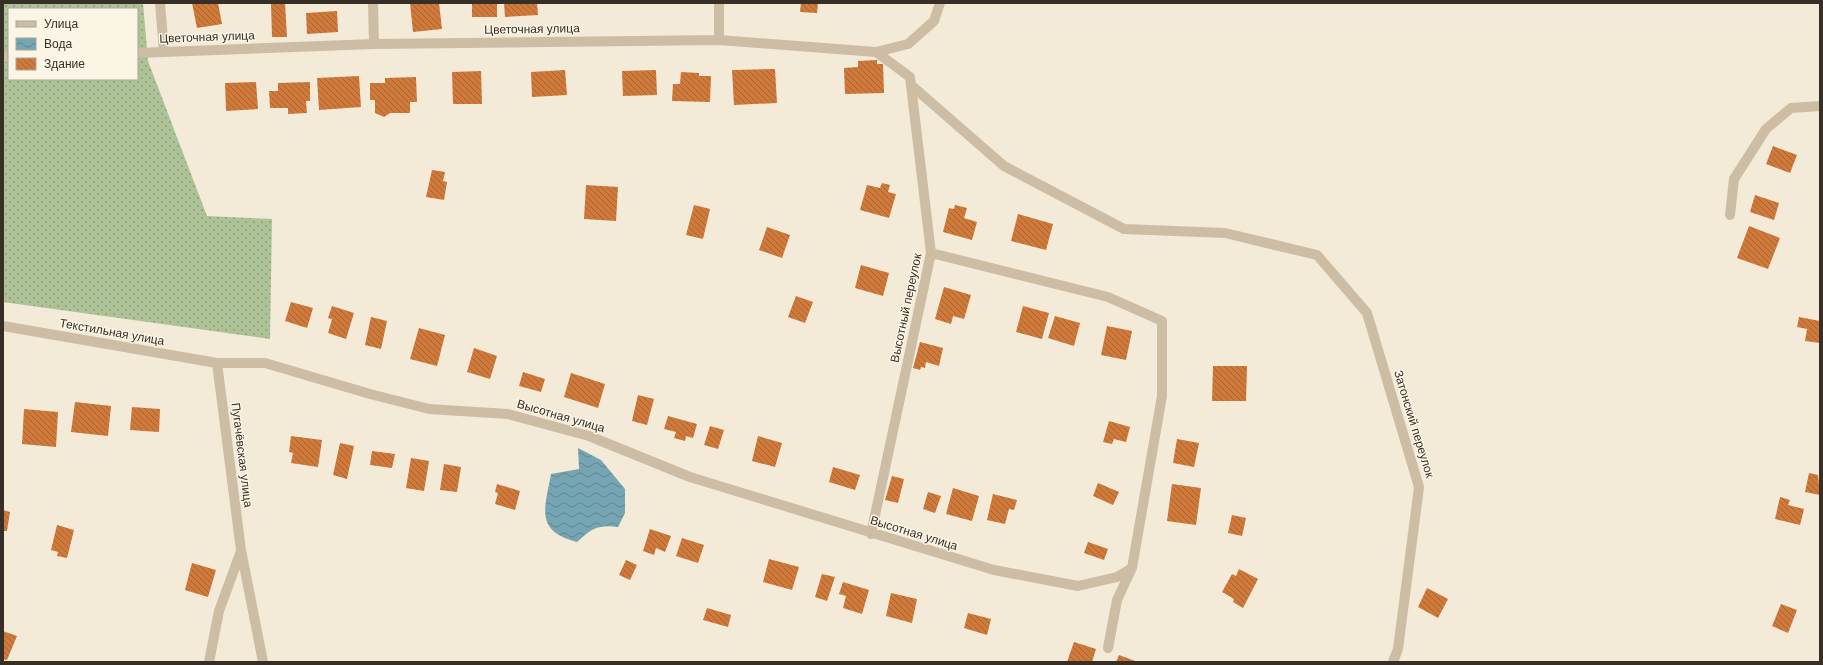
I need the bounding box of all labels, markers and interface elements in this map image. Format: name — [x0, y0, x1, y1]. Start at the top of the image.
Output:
legend — [8, 8, 138, 80]
text: Улица — [44, 17, 78, 31]
street label: Цветочная улица — [484, 21, 580, 37]
street label: Цветочная улица — [159, 28, 255, 46]
text: Вода — [44, 37, 72, 51]
text: Здание — [44, 57, 85, 71]
street label: Высотный переулок — [888, 251, 925, 364]
street label: Текстильная улица — [58, 316, 166, 348]
street label: Затонский переулок — [1391, 369, 1437, 480]
street label: Высотная улица — [515, 397, 607, 435]
street label: Пугачёвская улица — [229, 402, 255, 508]
street label: Высотная улица — [869, 513, 960, 553]

